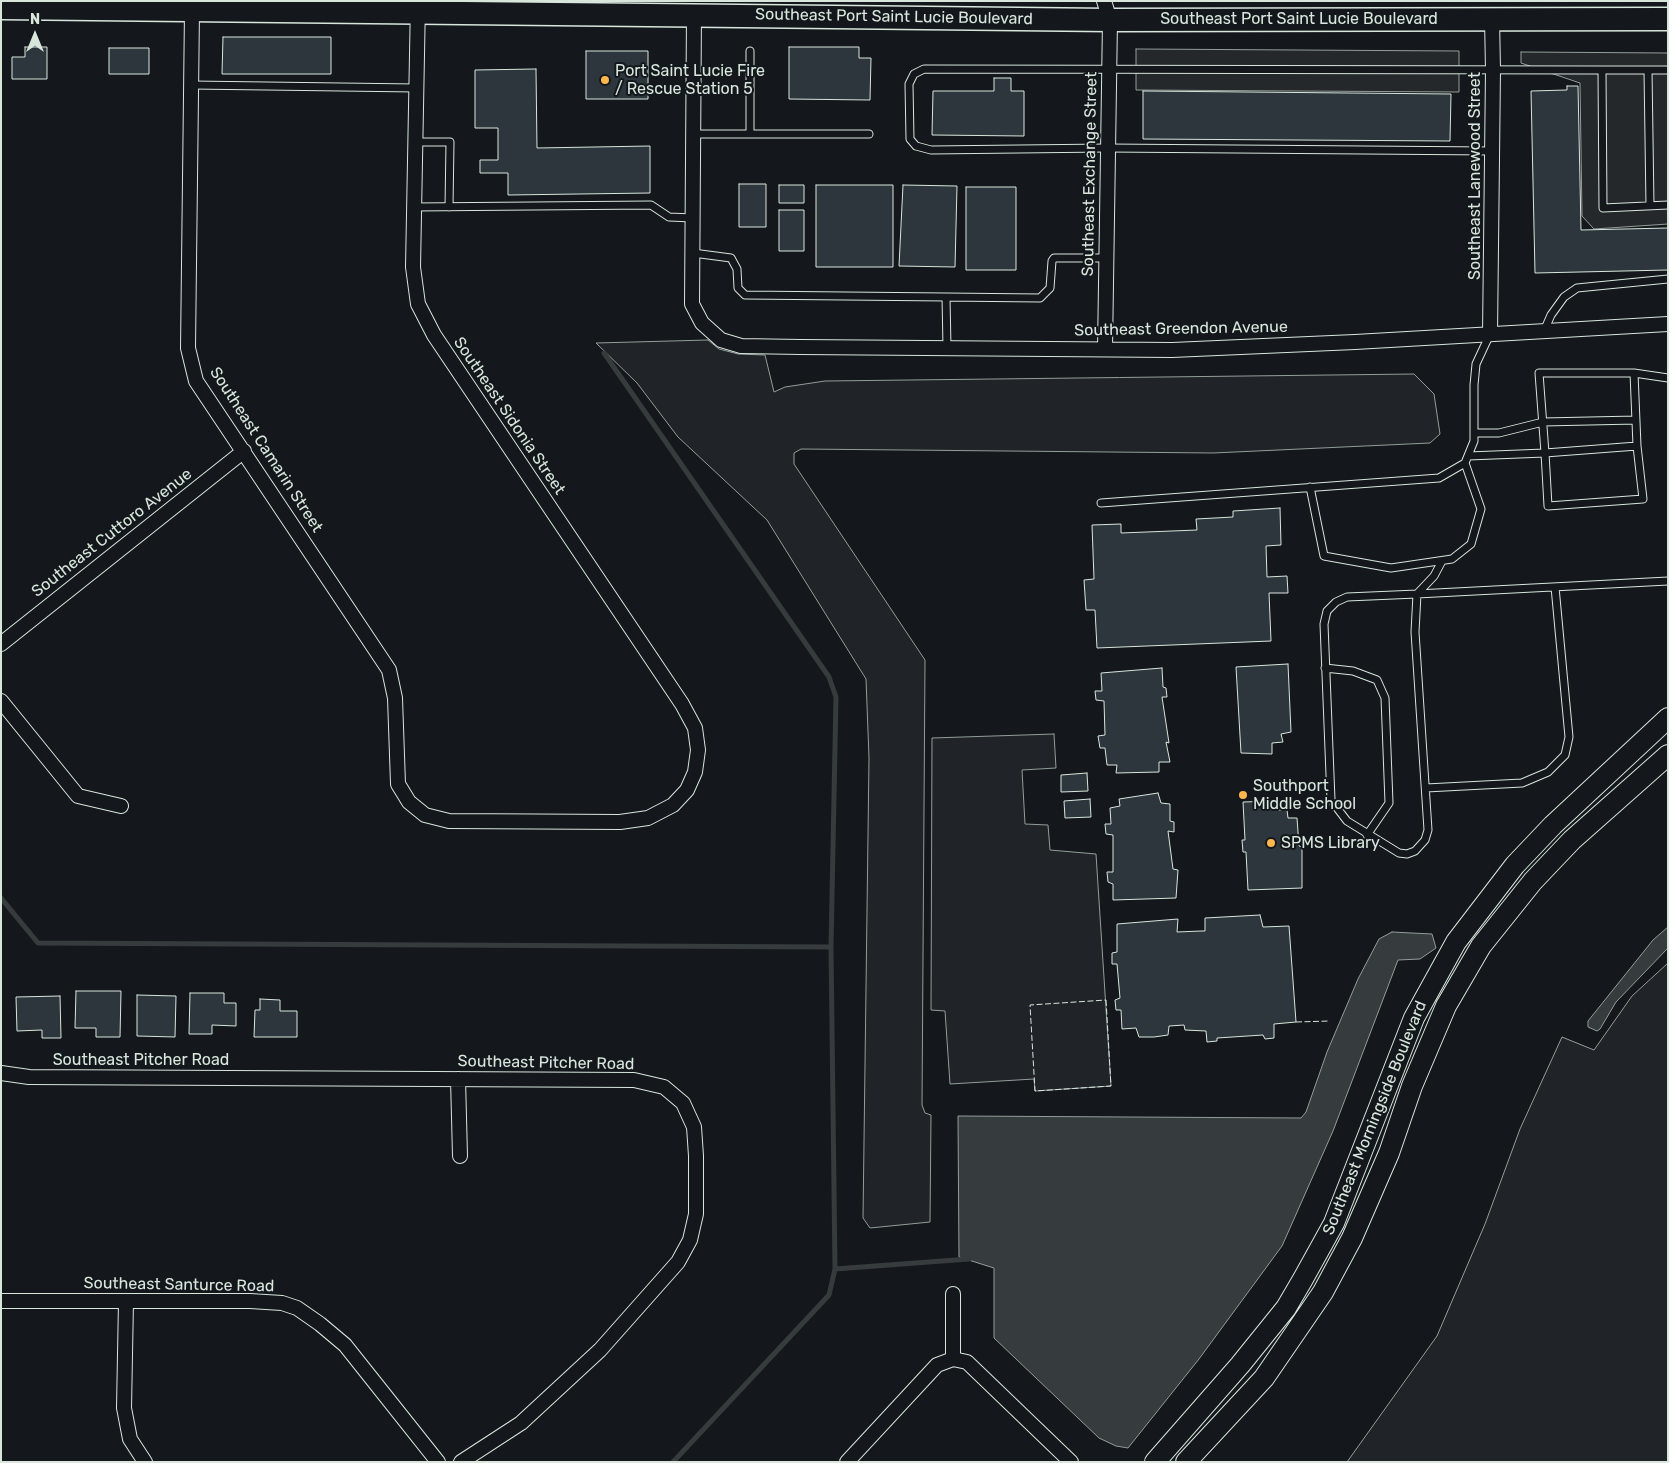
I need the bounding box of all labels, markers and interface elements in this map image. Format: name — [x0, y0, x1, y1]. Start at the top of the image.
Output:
street label: Southeast Port Saint Lucie Boulevard — [755, 5, 1033, 29]
street label: Southeast Port Saint Lucie Boulevard — [1160, 9, 1438, 29]
north arrow — [10, 10, 60, 60]
text: N — [30, 11, 40, 28]
place label: Port Saint Lucie Fire / Rescue Station 5 — [615, 61, 765, 99]
street label: Southeast Exchange Street — [1079, 71, 1101, 277]
street label: Southeast Lanewood Street — [1465, 72, 1485, 280]
marker: Port Saint Lucie Fire / Rescue Station 5 — [599, 74, 611, 86]
street label: Southeast Greendon Avenue — [1074, 318, 1288, 340]
street label: Southeast Sidonia Street — [449, 334, 569, 498]
street label: Southeast Camarin Street — [205, 364, 327, 536]
street label: Southeast Cuttoro Avenue — [28, 465, 196, 601]
place label: Southport Middle School — [1253, 776, 1356, 814]
marker: Southport Middle School — [1237, 789, 1249, 801]
place label: SPMS Library — [1281, 833, 1380, 853]
marker: SPMS Library — [1265, 837, 1277, 849]
street label: Southeast Morningside Boulevard — [1319, 998, 1431, 1238]
street label: Southeast Pitcher Road — [53, 1050, 229, 1070]
street label: Southeast Pitcher Road — [457, 1052, 635, 1074]
street label: Southeast Santurce Road — [84, 1274, 274, 1296]

